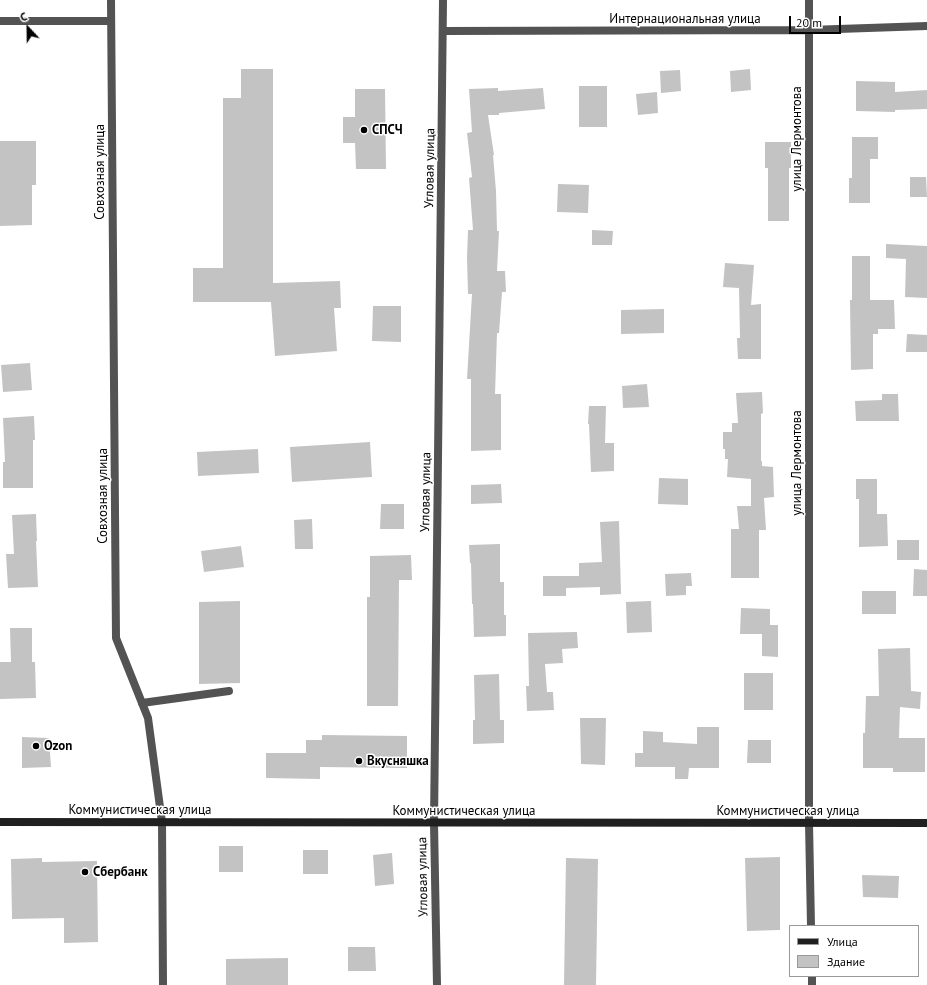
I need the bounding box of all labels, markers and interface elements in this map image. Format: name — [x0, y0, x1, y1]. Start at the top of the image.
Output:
north arrow — [8, 8, 48, 48]
scale bar — [791, 8, 843, 34]
text: С — [18, 9, 29, 25]
street label: Интернациональная улица — [609, 11, 761, 27]
text: 20 m — [796, 15, 822, 30]
street label: улица Лермонтова — [789, 86, 805, 192]
place label: СПСЧ — [372, 122, 403, 138]
street label: Совхозная улица — [92, 124, 108, 220]
marker: СПСЧ — [359, 125, 369, 135]
street label: Угловая улица — [422, 128, 438, 208]
street label: улица Лермонтова — [789, 410, 805, 516]
street label: Совхозная улица — [95, 448, 111, 544]
street label: Угловая улица — [418, 452, 434, 532]
place label: Ozon — [44, 738, 72, 754]
marker: Ozon — [31, 741, 41, 751]
place label: Вкусняшка — [367, 753, 429, 769]
marker: Вкусняшка — [354, 756, 364, 766]
street label: Коммунистическая улица — [68, 802, 212, 818]
street label: Коммунистическая улица — [392, 803, 536, 819]
street label: Коммунистическая улица — [716, 803, 860, 819]
street label: Угловая улица — [415, 837, 431, 917]
place label: Сбербанк — [93, 864, 148, 880]
marker: Сбербанк — [80, 867, 90, 877]
legend — [789, 925, 919, 977]
text: Улица — [827, 934, 858, 949]
text: Здание — [827, 954, 865, 969]

